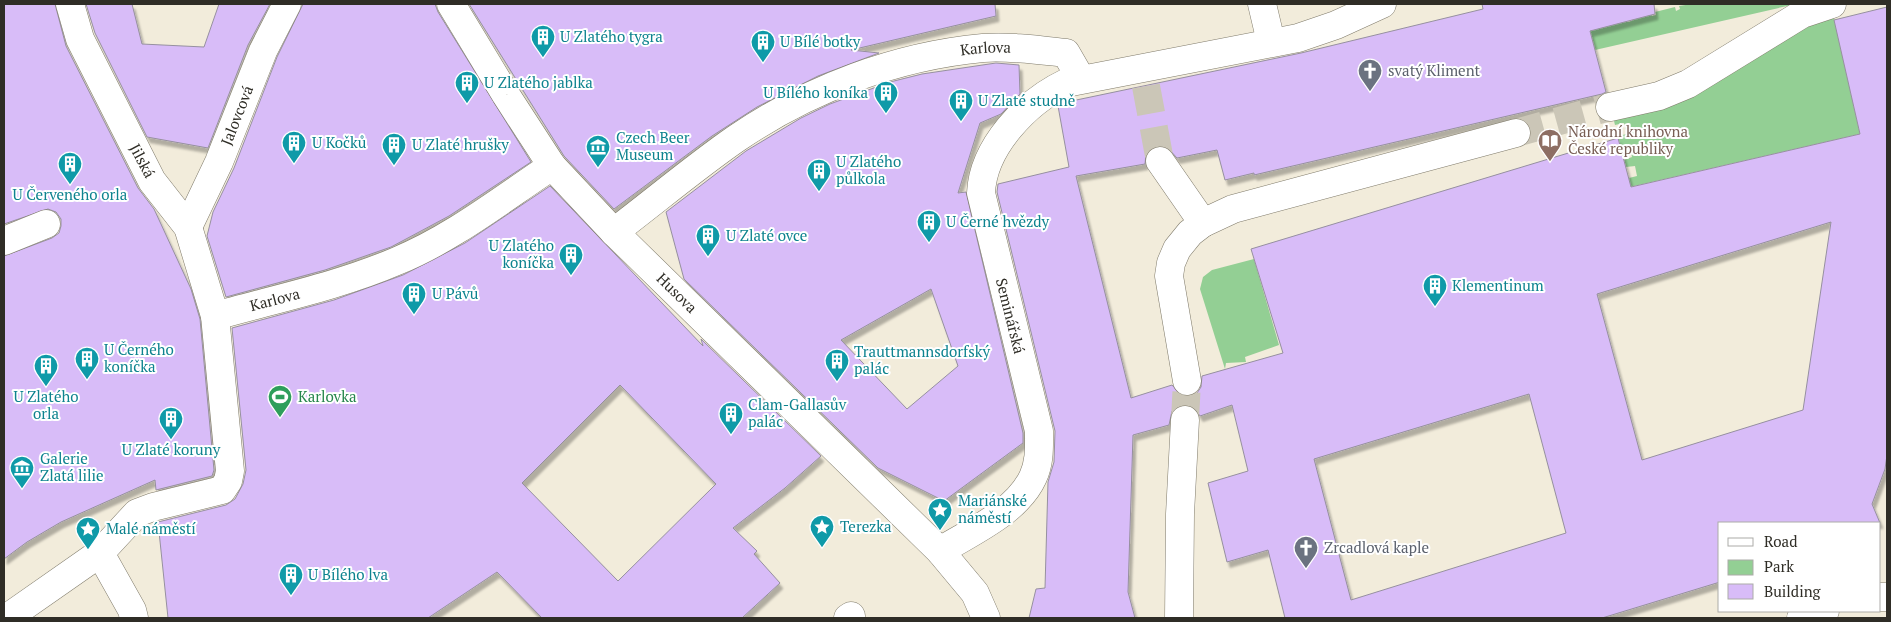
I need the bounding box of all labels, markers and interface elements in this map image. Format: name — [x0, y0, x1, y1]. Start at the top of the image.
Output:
building icon: U Zlatého tygra — [530, 24, 556, 58]
place label: U Zlatého tygra — [560, 26, 663, 46]
building icon: U Bílé botky — [750, 29, 776, 63]
place label: U Bílé botky — [780, 31, 861, 51]
street label: Karlova — [959, 36, 1012, 60]
church icon: svatý Kliment — [1357, 58, 1383, 92]
place label: svatý Kliment — [1388, 60, 1481, 80]
building icon: U Zlatého jablka — [454, 70, 480, 104]
place label: U Zlatého jablka — [484, 72, 593, 92]
building icon: U Bílého koníka — [873, 80, 899, 114]
street label: Jalovcová — [216, 82, 257, 148]
place label: U Bílého koníka — [763, 82, 868, 102]
building icon: U Zlaté studně — [948, 88, 974, 122]
place label: U Zlaté studně — [978, 90, 1075, 110]
place label: Národní knihovna České republiky — [1568, 121, 1689, 158]
place label: Czech Beer Museum — [616, 127, 690, 164]
library icon: Národní knihovna České republiky — [1537, 128, 1563, 162]
building icon: U Kočků — [281, 130, 307, 164]
place label: U Kočků — [312, 132, 367, 152]
building icon: U Zlaté hrušky — [381, 132, 407, 166]
place label: U Zlaté hrušky — [412, 134, 509, 154]
museum icon: Czech Beer Museum — [585, 134, 611, 168]
street label: Jilská — [126, 140, 160, 181]
building icon: U Červeného orla — [57, 151, 83, 185]
place label: U Zlatého půlkola — [836, 151, 901, 188]
building icon: U Zlatého půlkola — [806, 158, 832, 192]
place label: U Červeného orla — [13, 184, 128, 204]
building icon: U Černé hvězdy — [916, 209, 942, 243]
place label: U Černé hvězdy — [946, 211, 1050, 231]
building icon: U Zlaté ovce — [695, 223, 721, 257]
place label: U Zlaté ovce — [726, 225, 807, 245]
place label: U Zlatého koníčka — [489, 235, 554, 272]
building icon: U Zlatého koníčka — [558, 242, 584, 276]
street label: Husova — [653, 268, 702, 317]
building icon: Klementinum — [1422, 273, 1448, 307]
place label: Klementinum — [1452, 275, 1544, 295]
street label: Seminářská — [992, 276, 1030, 356]
building icon: U Pávů — [401, 281, 427, 315]
street label: Karlova — [248, 283, 302, 315]
place label: U Pávů — [432, 283, 479, 303]
place label: U Černého koníčka — [104, 339, 174, 376]
place label: Trauttmannsdorfský palác — [854, 341, 990, 378]
building icon: U Černého koníčka — [74, 346, 100, 380]
building icon: Trauttmannsdorfský palác — [824, 348, 850, 382]
building icon: U Zlatého orla — [33, 353, 59, 387]
sports icon: Karlovka — [267, 384, 293, 418]
place label: U Zlatého orla — [13, 386, 79, 423]
place label: Karlovka — [298, 386, 357, 406]
place label: Clam-Gallasův palác — [748, 394, 847, 431]
building icon: Clam-Gallasův palác — [718, 401, 744, 435]
building icon: U Zlaté koruny — [158, 406, 184, 440]
place label: U Zlaté koruny — [122, 439, 221, 459]
place label: Galerie Zlatá lilie — [40, 448, 104, 485]
museum icon: Galerie Zlatá lilie — [9, 455, 35, 489]
place label: Mariánské náměstí — [958, 490, 1027, 527]
place icon: Mariánské náměstí — [927, 497, 953, 531]
place icon: Terezka — [809, 514, 835, 548]
place icon: Malé náměstí — [75, 516, 101, 550]
place label: Terezka — [840, 516, 892, 536]
place label: Malé náměstí — [106, 518, 196, 538]
legend — [1718, 522, 1881, 612]
text: Road — [1764, 531, 1797, 551]
church icon: Zrcadlová kaple — [1293, 535, 1319, 569]
place label: Zrcadlová kaple — [1324, 537, 1429, 557]
text: Park — [1764, 556, 1794, 576]
building icon: U Bílého lva — [278, 562, 304, 596]
place label: U Bílého lva — [308, 564, 388, 584]
text: Building — [1764, 581, 1822, 601]

